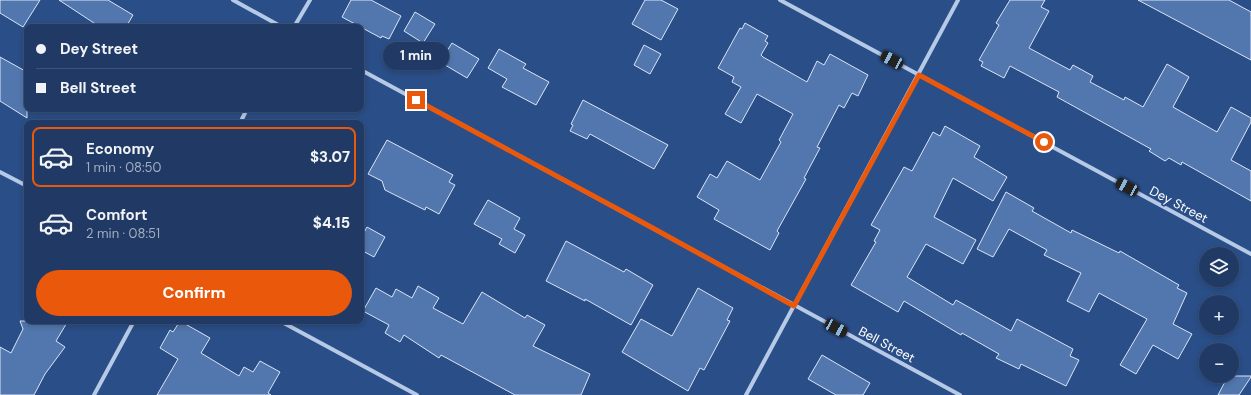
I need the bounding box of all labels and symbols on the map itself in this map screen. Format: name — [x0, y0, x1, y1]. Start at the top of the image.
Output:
callout: 1 min — [383, 42, 449, 70]
car — [879, 49, 905, 71]
route end — [407, 91, 425, 109]
route start — [1035, 133, 1053, 151]
car — [1114, 176, 1140, 198]
street label: Dey Street — [1147, 182, 1211, 227]
car — [823, 317, 849, 339]
street label: Bell Street — [856, 323, 918, 366]

